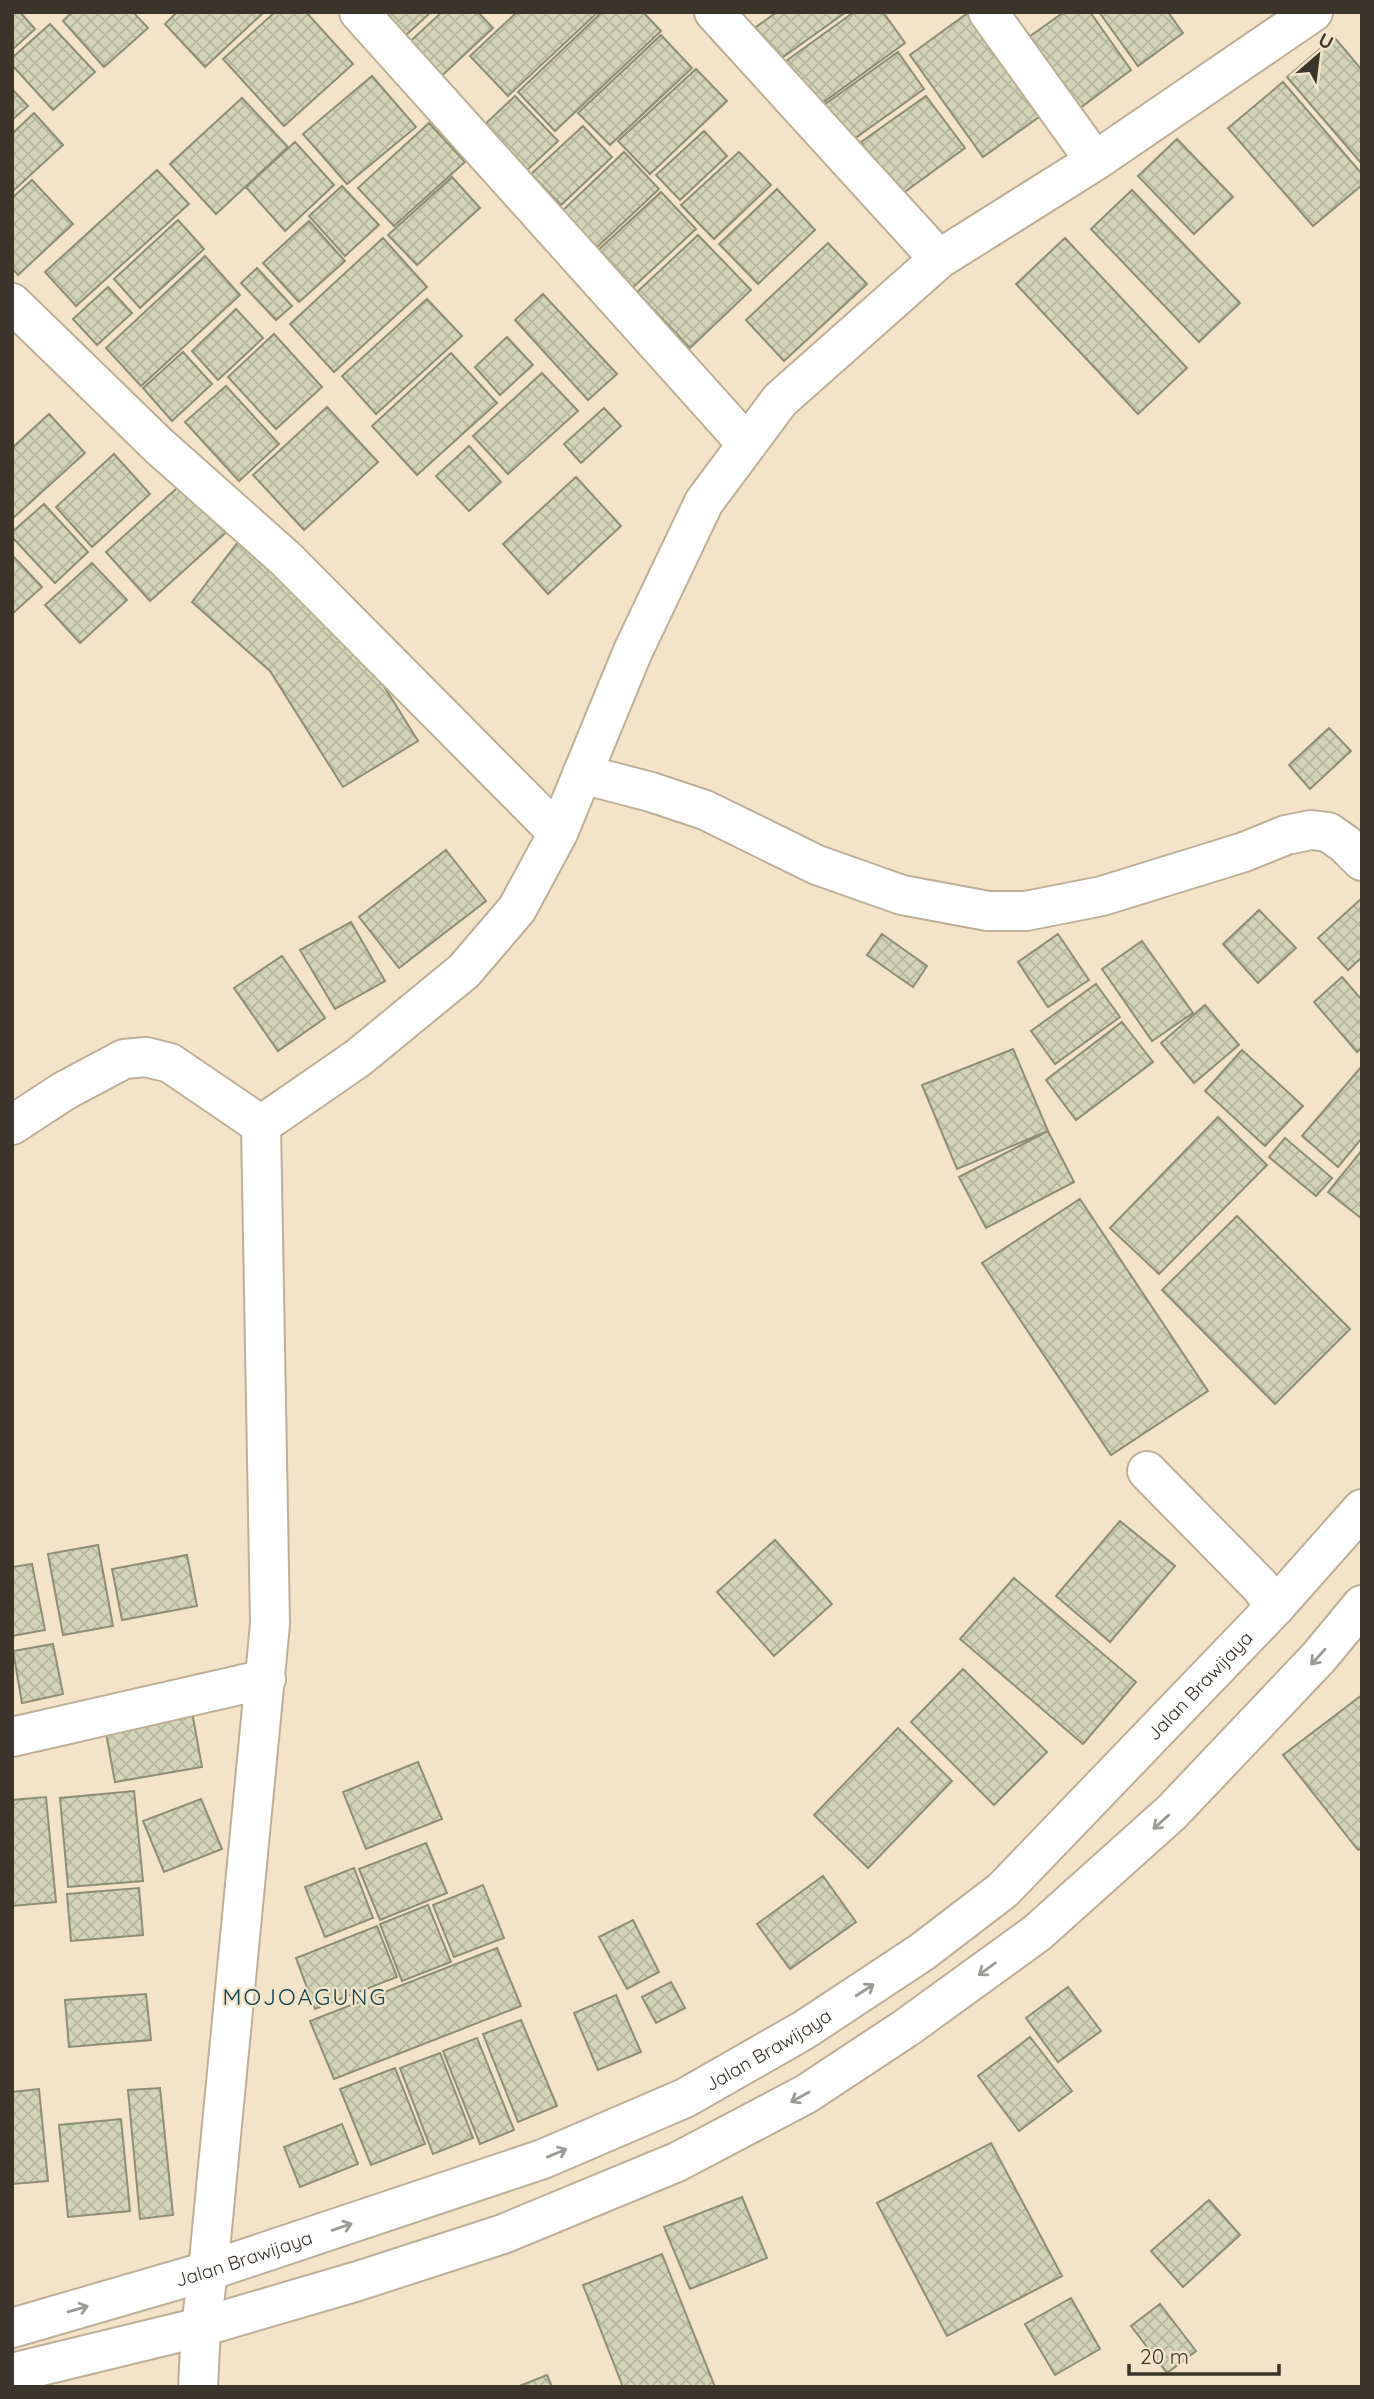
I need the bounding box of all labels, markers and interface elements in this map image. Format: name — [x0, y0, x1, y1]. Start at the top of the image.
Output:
north arrow — [1283, 21, 1353, 91]
text: U — [1314, 27, 1338, 55]
street label: Jalan Brawijaya — [1141, 1626, 1258, 1745]
one-way arrow — [1310, 1648, 1326, 1666]
one-way arrow — [1152, 1814, 1170, 1830]
one-way arrow — [978, 1961, 997, 1976]
district label: MOJOAGUNG — [223, 1982, 387, 2011]
one-way arrow — [855, 1982, 875, 1996]
street label: Jalan Brawijaya — [701, 2003, 836, 2096]
one-way arrow — [790, 2091, 811, 2104]
one-way arrow — [546, 2146, 567, 2159]
one-way arrow — [330, 2220, 352, 2232]
street label: Jalan Brawijaya — [173, 2225, 315, 2292]
one-way arrow — [66, 2302, 89, 2315]
scale bar — [1129, 2332, 1280, 2376]
text: 20 m — [1140, 2343, 1189, 2369]

